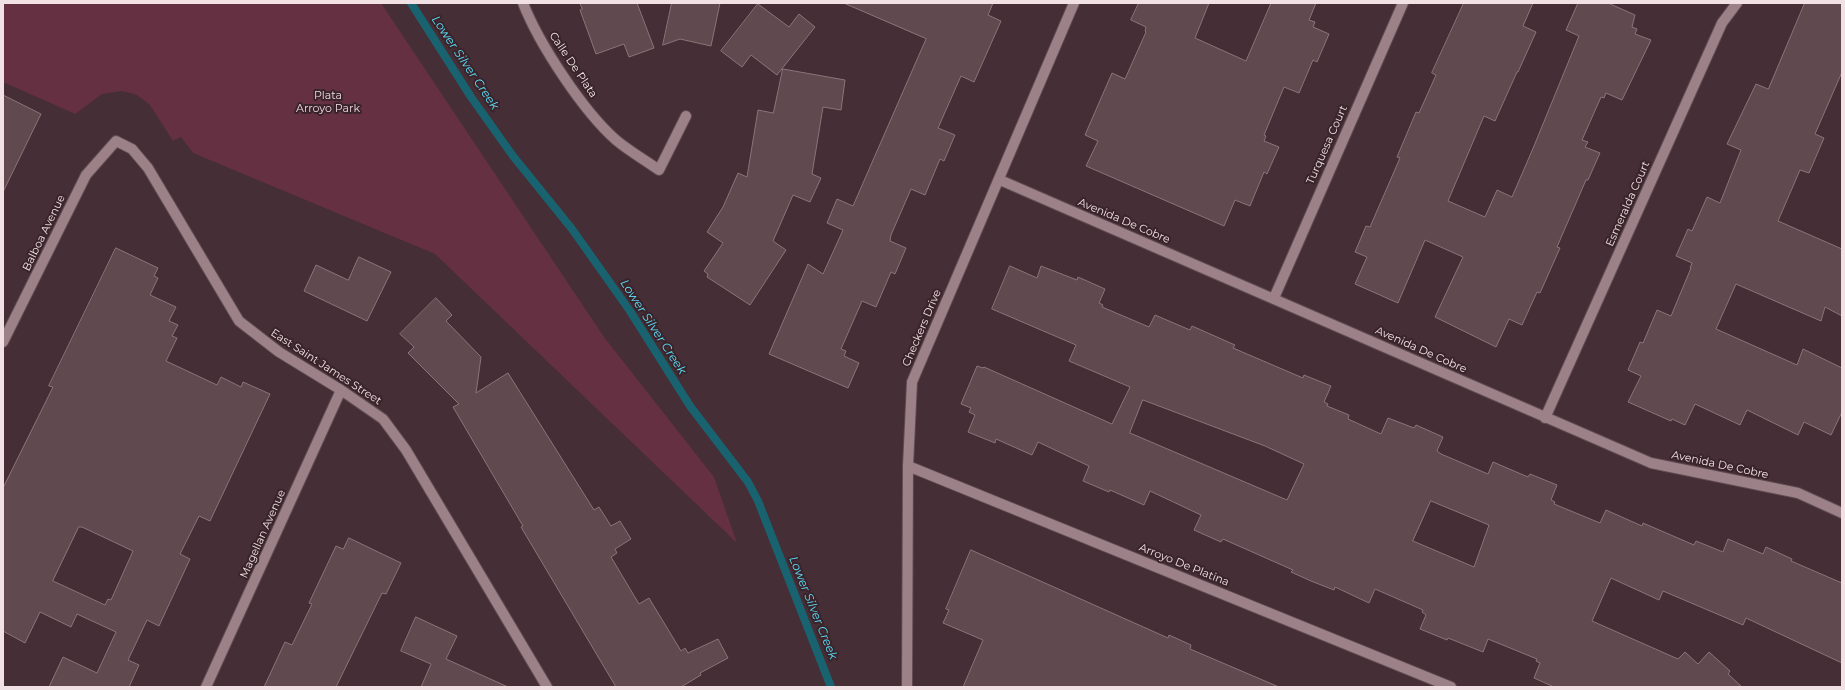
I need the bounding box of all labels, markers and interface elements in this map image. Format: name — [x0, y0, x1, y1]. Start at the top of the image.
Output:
water label: Lower Silver Creek — [428, 13, 502, 113]
street label: Calle De Plata — [546, 30, 600, 100]
park label: Plata Arroyo Park — [296, 89, 360, 115]
street label: Turquesa Court — [1304, 104, 1350, 186]
street label: Esmeralda Court — [1603, 159, 1653, 249]
street label: Balboa Avenue — [20, 193, 68, 273]
street label: Avenida De Cobre — [1076, 196, 1172, 246]
water label: Lower Silver Creek — [617, 277, 689, 377]
street label: Checkers Drive — [900, 287, 944, 369]
street label: Avenida De Cobre — [1373, 324, 1469, 376]
street label: East Saint James Street — [268, 326, 384, 408]
street label: Avenida De Cobre — [1670, 448, 1770, 482]
street label: Magellan Avenue — [238, 488, 288, 580]
street label: Arroyo De Platina — [1137, 541, 1231, 589]
water label: Lower Silver Creek — [786, 554, 840, 662]

